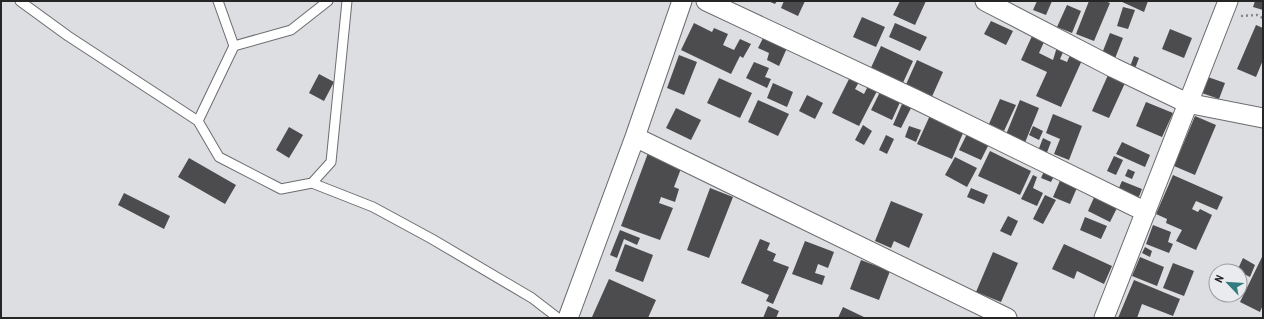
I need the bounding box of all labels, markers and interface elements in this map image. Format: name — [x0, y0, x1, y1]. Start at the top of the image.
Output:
north arrow — [1208, 263, 1248, 303]
text: N — [1212, 273, 1227, 285]

